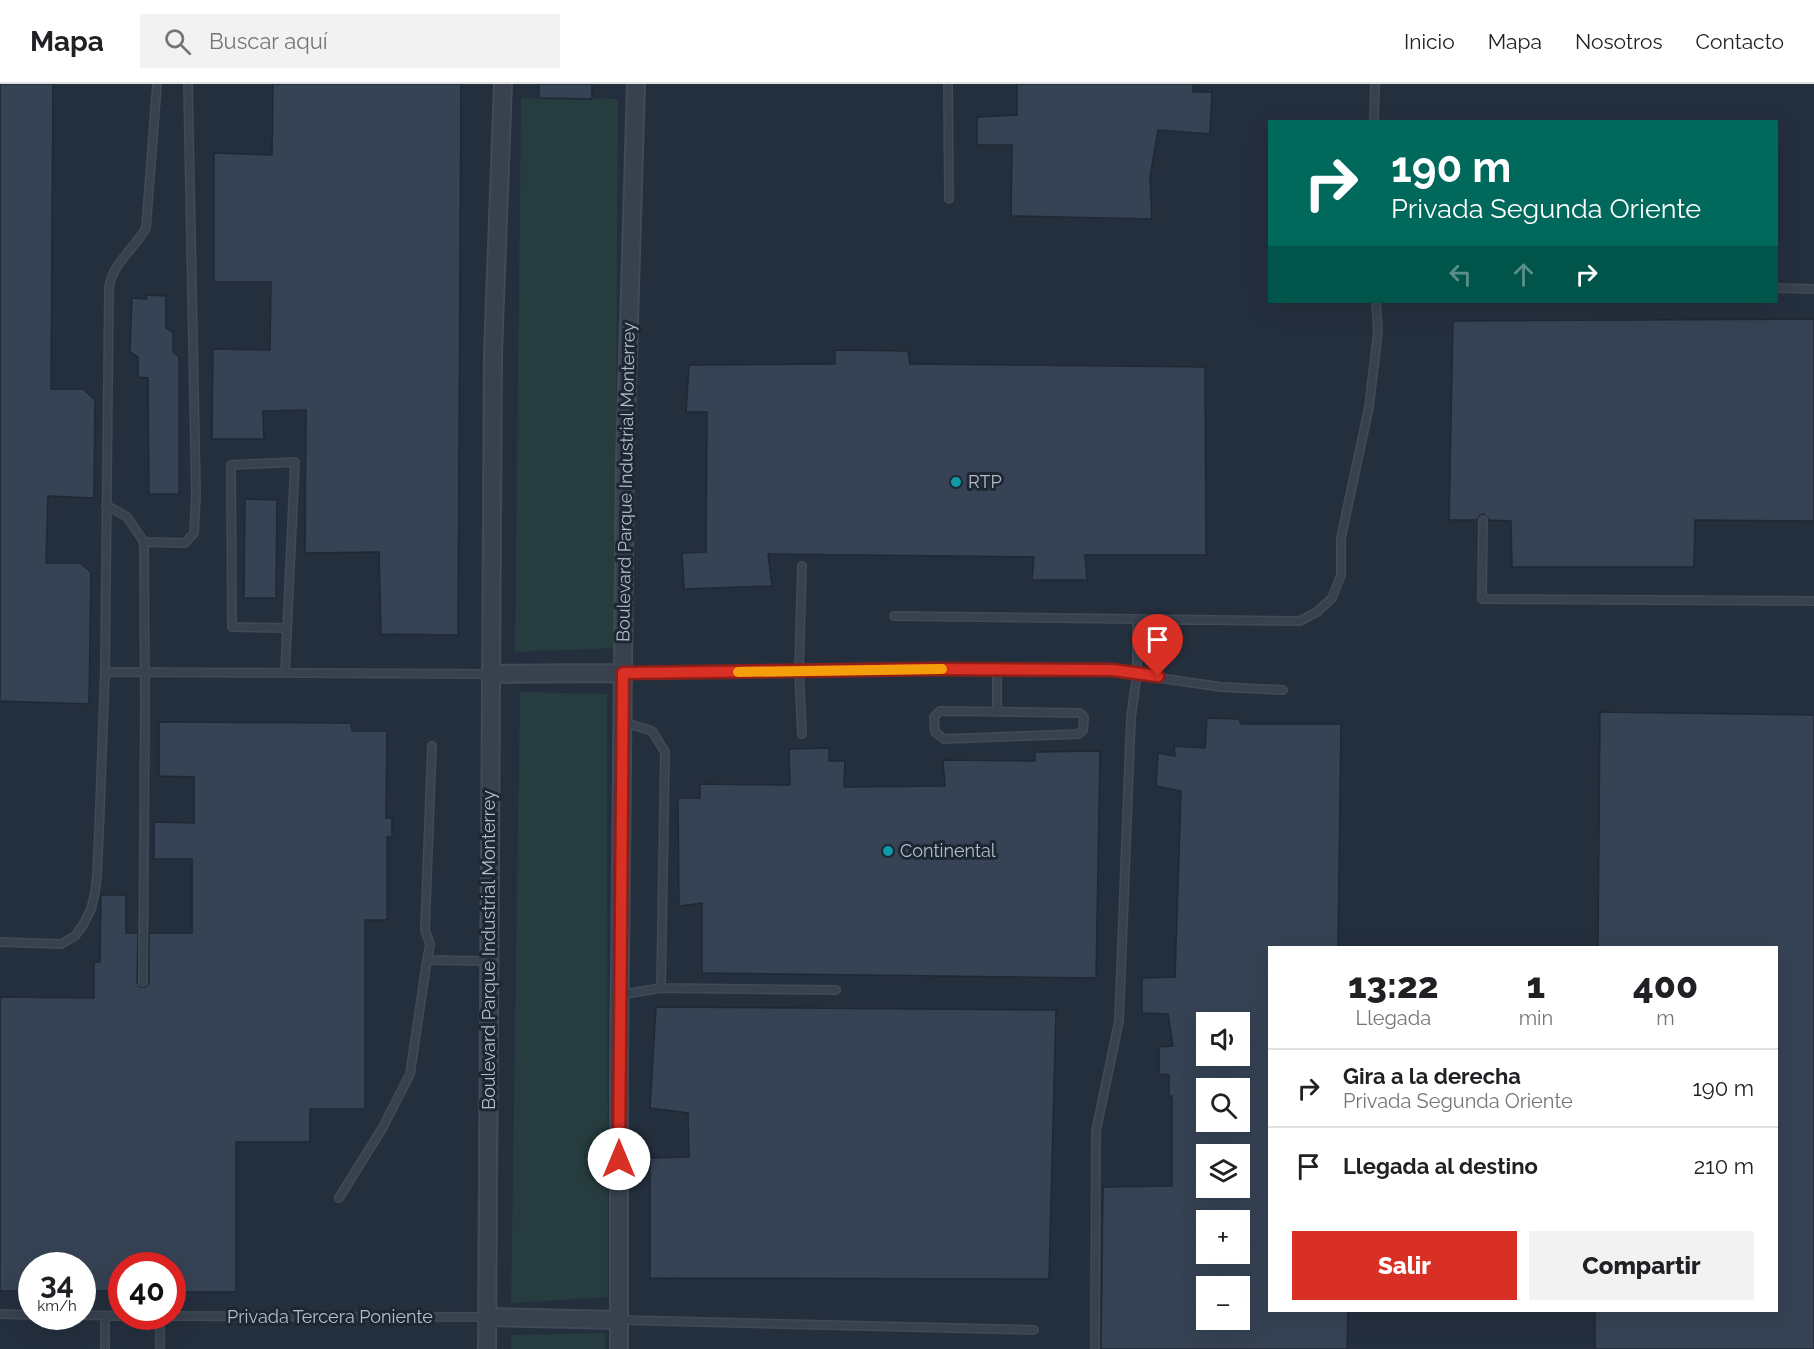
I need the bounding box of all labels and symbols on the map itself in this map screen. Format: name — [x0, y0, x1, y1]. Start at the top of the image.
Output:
street label: Boulevard Parque Industrial Monterrey — [612, 322, 639, 642]
place label: RTP — [968, 471, 1002, 492]
marker: RTP — [949, 475, 963, 489]
pin — [1132, 614, 1183, 676]
street label: Boulevard Parque Industrial Monterrey — [478, 790, 499, 1110]
place label: Continental — [900, 840, 996, 861]
marker: Continental — [881, 844, 895, 858]
position arrow — [587, 1127, 651, 1191]
speed limit sign: 40 — [108, 1252, 186, 1330]
street label: Privada Tercera Poniente — [227, 1306, 433, 1327]

